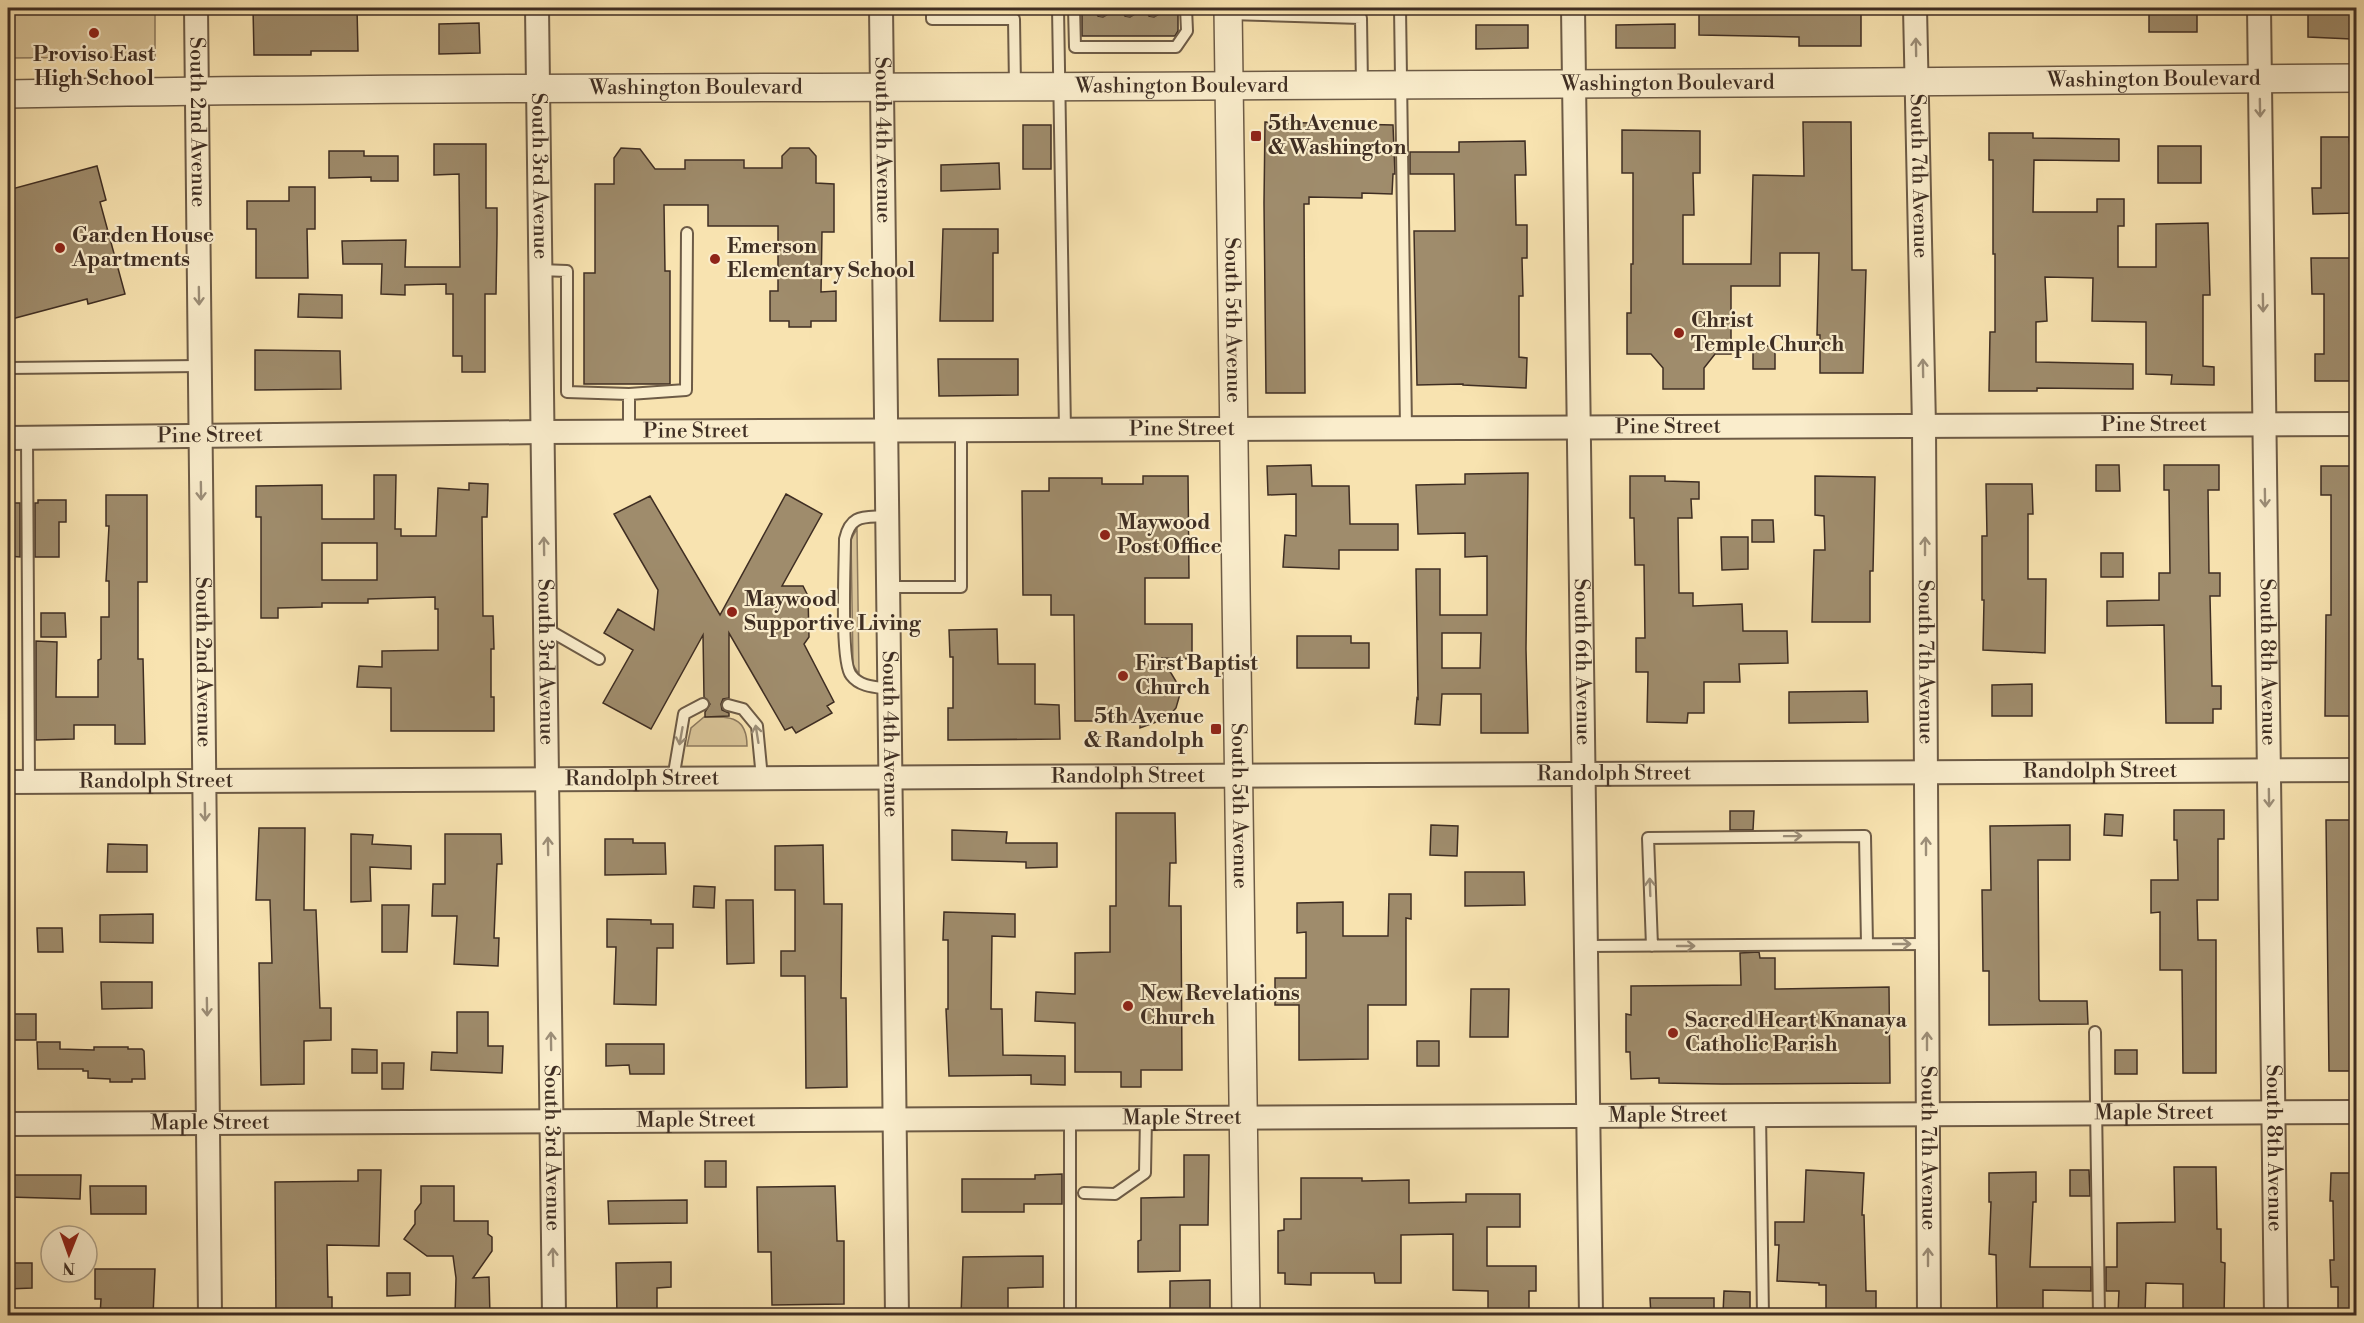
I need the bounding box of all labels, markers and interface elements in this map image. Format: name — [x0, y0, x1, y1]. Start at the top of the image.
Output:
marker: Proviso East High School — [87, 26, 101, 40]
street label: South 2nd Avenue — [183, 37, 211, 207]
one-way arrow — [1910, 37, 1922, 57]
place label: Proviso East High School — [33, 42, 156, 92]
street label: South 4th Avenue — [869, 56, 897, 224]
street label: Washington Boulevard — [2046, 66, 2261, 94]
street label: Washington Boulevard — [1560, 70, 1775, 97]
street label: Washington Boulevard — [1074, 73, 1289, 100]
street label: Washington Boulevard — [588, 74, 803, 101]
street label: South 3rd Avenue — [525, 93, 553, 259]
street label: South 7th Avenue — [1904, 93, 1933, 259]
one-way arrow — [2254, 97, 2266, 117]
place label: 5th Avenue & Washington — [1268, 111, 1406, 161]
marker: 5th Avenue & Washington — [1249, 129, 1263, 143]
place label: Garden House Apartments — [71, 223, 214, 273]
place label: Emerson Elementary School — [727, 234, 915, 284]
street label: South 5th Avenue — [1218, 237, 1246, 403]
marker: Garden House Apartments — [53, 241, 67, 255]
marker: Emerson Elementary School — [708, 252, 722, 266]
one-way arrow — [193, 285, 205, 305]
one-way arrow — [2257, 292, 2269, 312]
place label: Christ Temple Church — [1691, 308, 1844, 358]
marker: Christ Temple Church — [1672, 326, 1686, 340]
one-way arrow — [1917, 358, 1929, 378]
street label: Pine Street — [2101, 412, 2207, 438]
street label: Pine Street — [1615, 414, 1721, 440]
street label: Pine Street — [1129, 416, 1236, 442]
street label: Pine Street — [643, 418, 750, 445]
street label: Pine Street — [157, 422, 264, 449]
one-way arrow — [195, 480, 207, 500]
one-way arrow — [2259, 487, 2271, 507]
place label: Maywood Post Office — [1117, 510, 1222, 560]
marker: Maywood Post Office — [1098, 528, 1112, 542]
one-way arrow — [538, 537, 550, 557]
one-way arrow — [1919, 537, 1931, 557]
street label: South 2nd Avenue — [189, 577, 217, 747]
street label: South 6th Avenue — [1568, 578, 1596, 746]
street label: South 8th Avenue — [2253, 578, 2282, 746]
street label: South 3rd Avenue — [531, 579, 560, 745]
street label: South 7th Avenue — [1912, 579, 1939, 744]
place label: Maywood Supportive Living — [744, 587, 922, 637]
marker: Maywood Supportive Living — [725, 605, 739, 619]
street label: South 4th Avenue — [876, 650, 904, 817]
place label: First Baptist Church — [1135, 651, 1258, 701]
marker: First Baptist Church — [1116, 669, 1130, 683]
place label: 5th Avenue & Randolph — [1084, 704, 1204, 754]
marker: 5th Avenue & Randolph — [1209, 722, 1223, 736]
street label: South 5th Avenue — [1225, 723, 1253, 889]
one-way arrow — [675, 725, 686, 745]
one-way arrow — [751, 725, 762, 744]
street label: Randolph Street — [2023, 758, 2178, 785]
street label: Randolph Street — [1537, 760, 1692, 787]
street label: Randolph Street — [1051, 763, 1206, 790]
street label: Randolph Street — [565, 765, 720, 792]
street label: Randolph Street — [79, 768, 234, 795]
one-way arrow — [2263, 787, 2275, 807]
one-way arrow — [199, 801, 211, 821]
one-way arrow — [1783, 830, 1803, 842]
one-way arrow — [542, 837, 554, 857]
one-way arrow — [1920, 837, 1932, 857]
one-way arrow — [1644, 878, 1655, 898]
one-way arrow — [1892, 938, 1912, 950]
one-way arrow — [1676, 940, 1696, 952]
place label: New Revelations Church — [1140, 981, 1300, 1031]
one-way arrow — [201, 996, 213, 1016]
marker: New Revelations Church — [1121, 999, 1135, 1013]
place label: Sacred Heart Knanaya Catholic Parish — [1685, 1008, 1907, 1058]
marker: Sacred Heart Knanaya Catholic Parish — [1666, 1026, 1680, 1040]
one-way arrow — [545, 1032, 556, 1052]
one-way arrow — [1921, 1032, 1933, 1052]
street label: South 8th Avenue — [2260, 1064, 2288, 1232]
street label: South 3rd Avenue — [538, 1065, 566, 1231]
street label: South 7th Avenue — [1915, 1065, 1942, 1230]
street label: Maple Street — [2094, 1100, 2214, 1126]
street label: Maple Street — [1608, 1102, 1728, 1129]
street label: Maple Street — [1122, 1105, 1242, 1131]
street label: Maple Street — [636, 1107, 756, 1134]
street label: Maple Street — [150, 1110, 270, 1136]
north arrow — [39, 1224, 99, 1284]
one-way arrow — [548, 1248, 559, 1268]
one-way arrow — [1923, 1248, 1934, 1268]
text: N — [62, 1258, 75, 1278]

